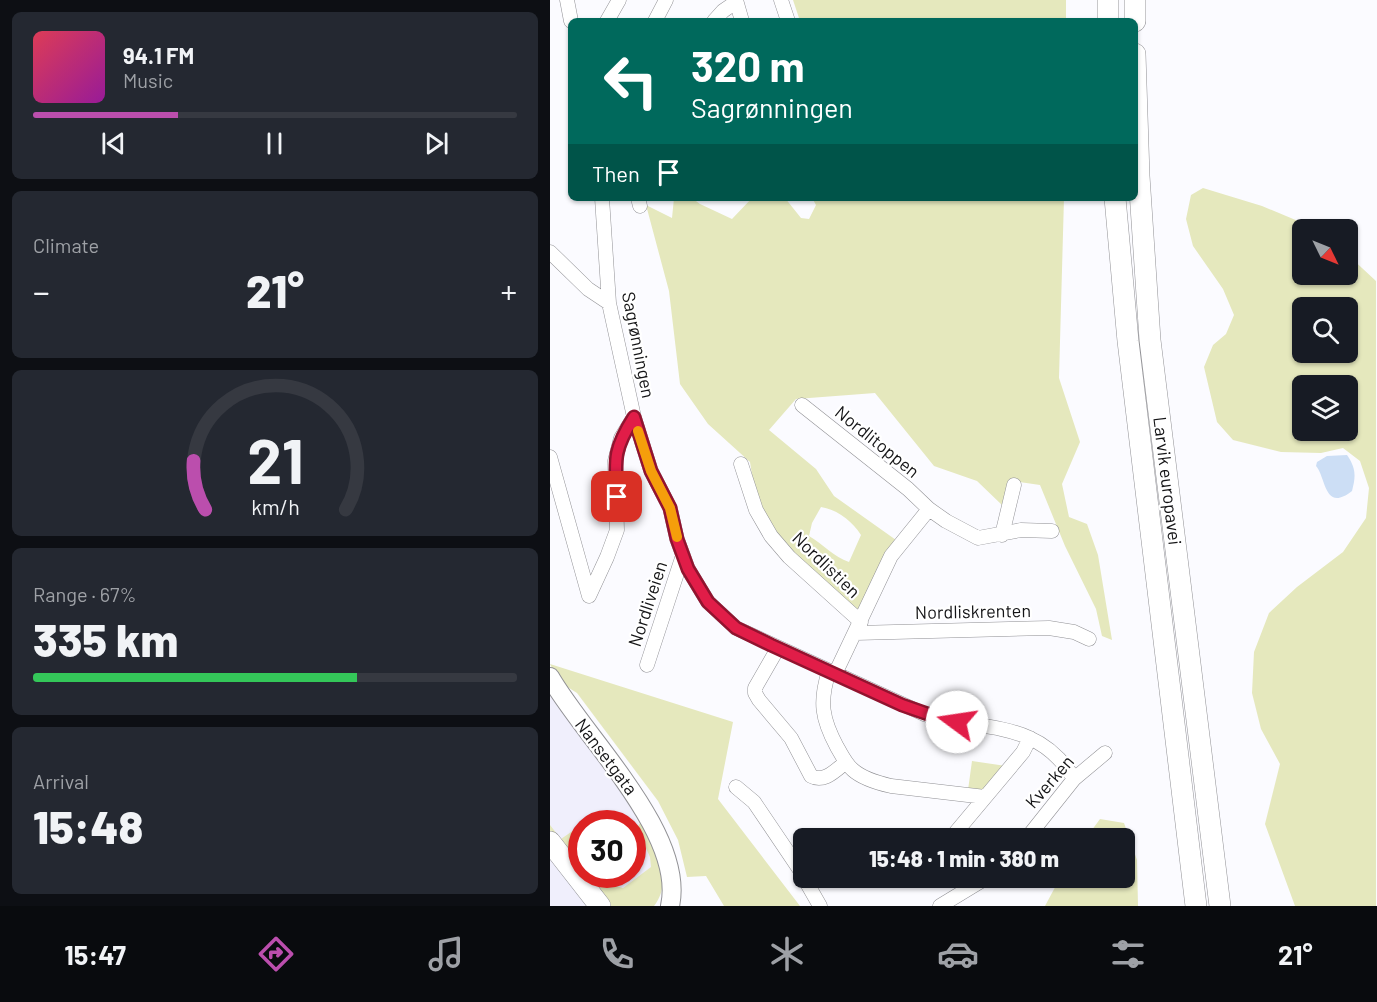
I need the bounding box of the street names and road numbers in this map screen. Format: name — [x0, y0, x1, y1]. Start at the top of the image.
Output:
street label: Sagrønningen — [618, 290, 660, 400]
street label: Nordlitoppen — [831, 401, 924, 482]
street label: Larvik europavei — [1149, 415, 1187, 546]
street label: Nordlistien — [788, 526, 865, 602]
street label: Nordliveien — [623, 558, 671, 649]
street label: Nordliskrenten — [915, 599, 1031, 623]
street label: Nansetgata — [571, 714, 643, 799]
street label: Kverken — [1020, 750, 1078, 812]

